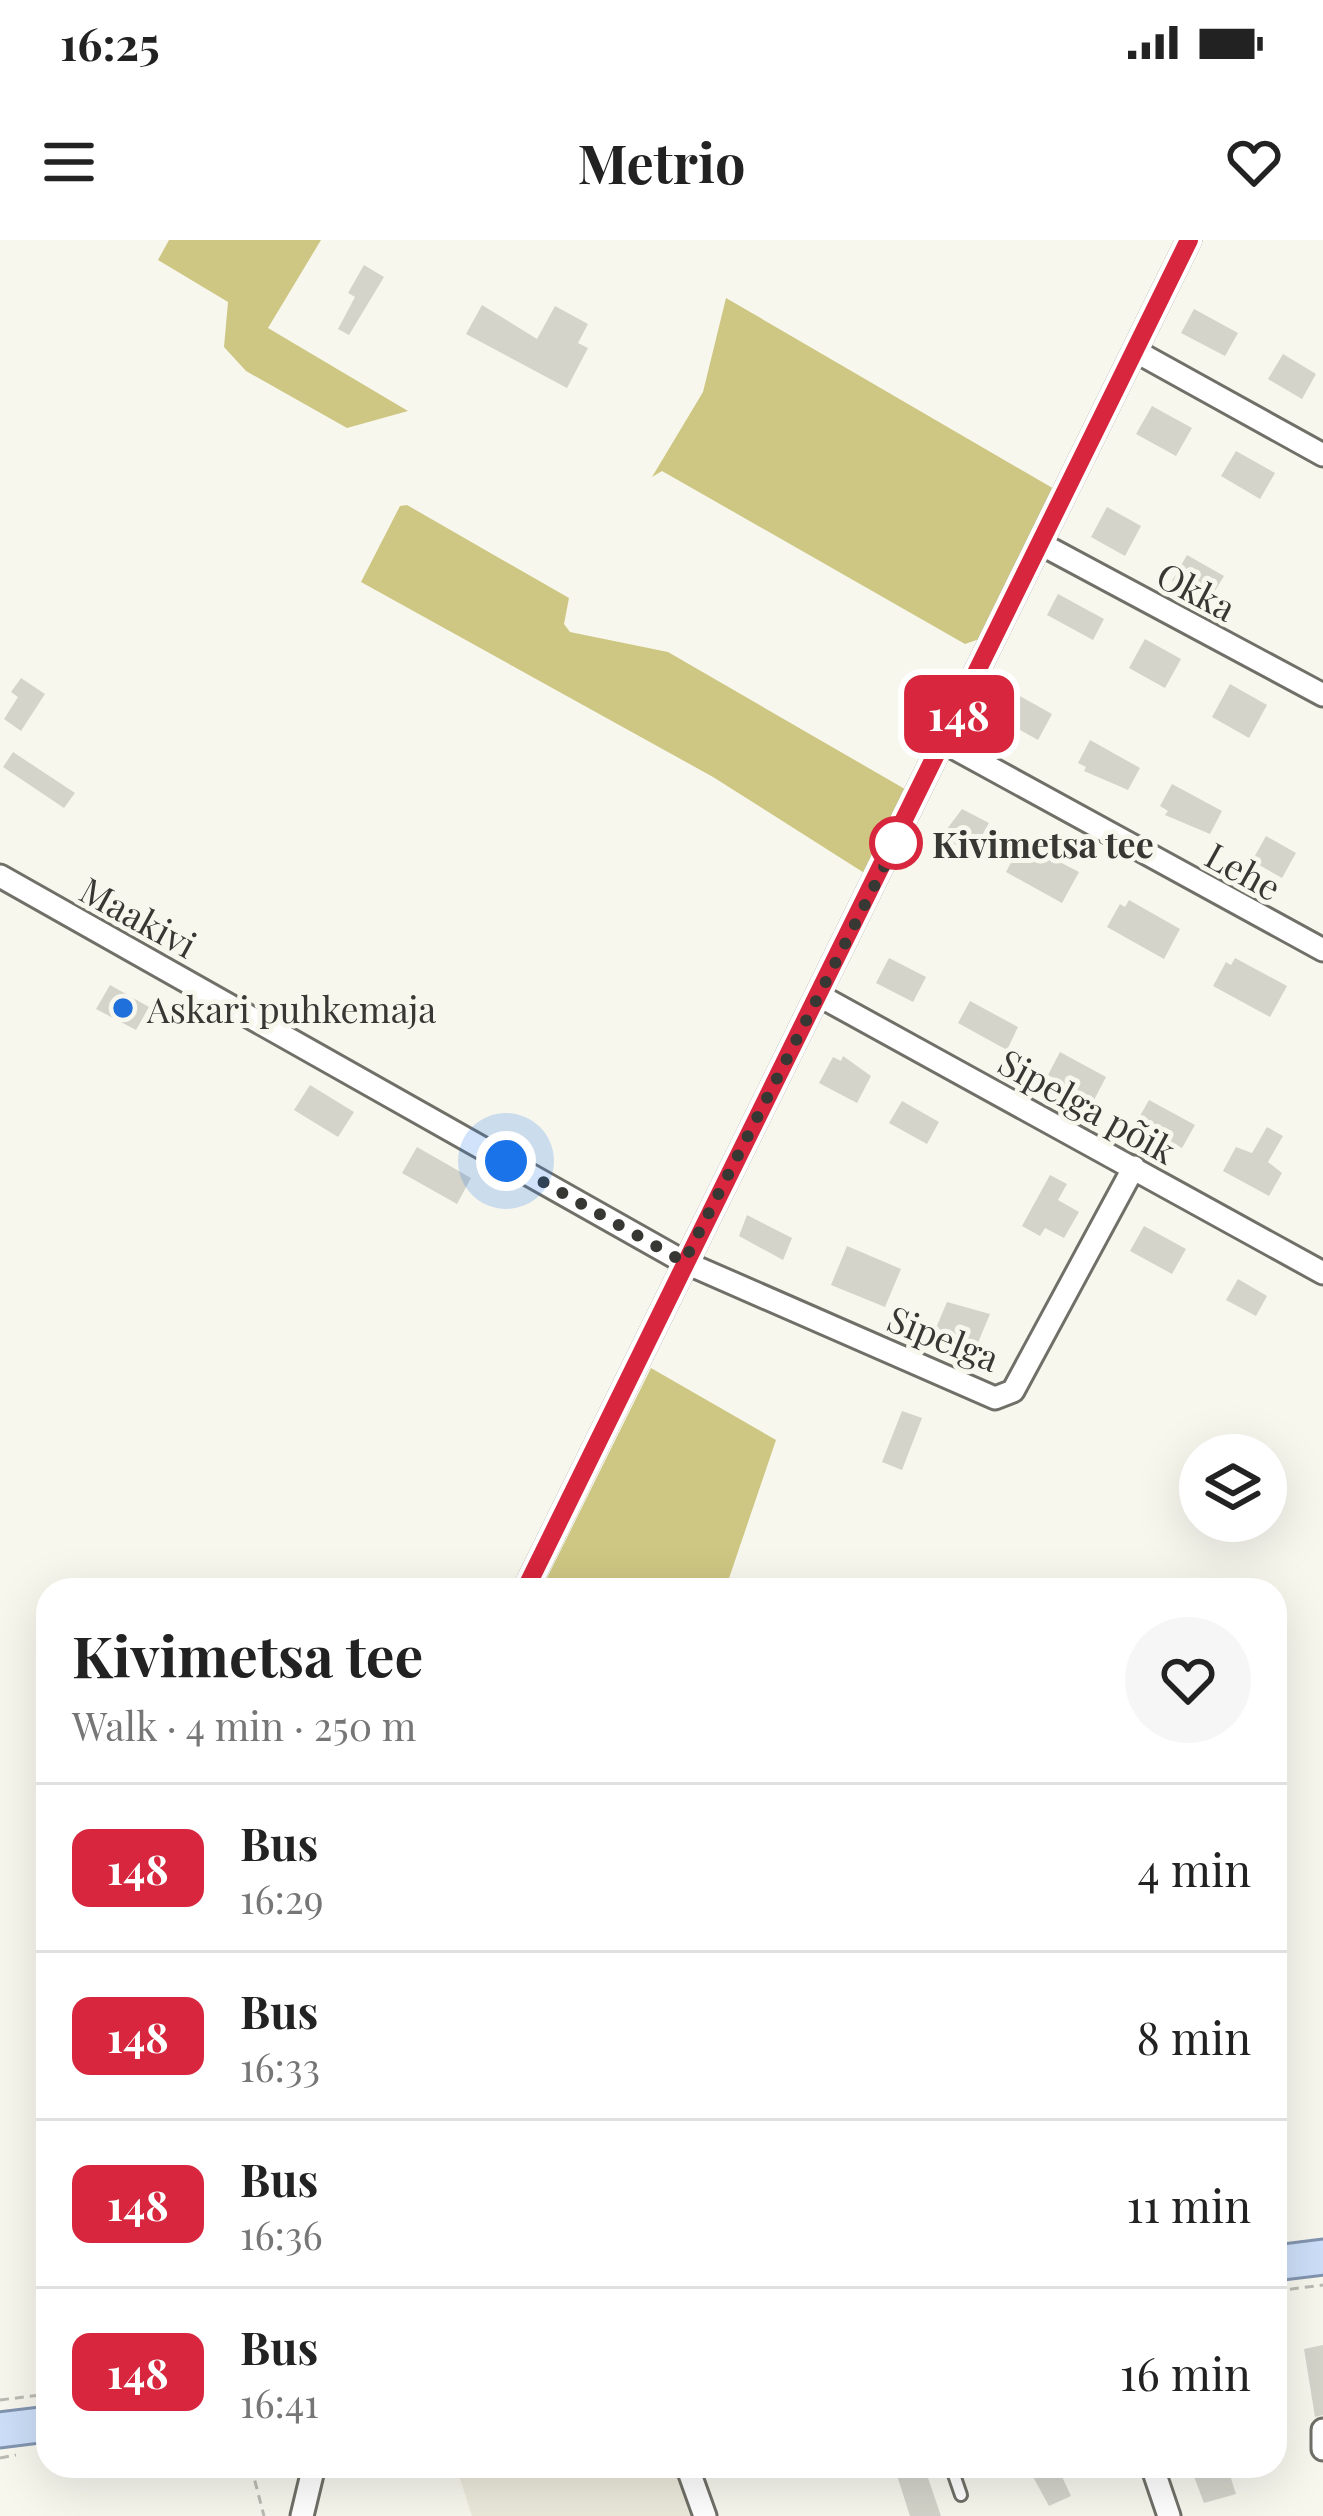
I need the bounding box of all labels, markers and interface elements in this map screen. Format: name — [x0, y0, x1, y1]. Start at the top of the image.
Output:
text: 16:25 — [60, 12, 160, 72]
text: Metrio — [578, 126, 745, 198]
icon: menu — [36, 129, 102, 195]
icon: heart — [1221, 129, 1287, 195]
street label: Okka — [1149, 549, 1245, 631]
line badge: 148 — [890, 675, 1028, 753]
text: 148 — [928, 686, 990, 742]
marker: Kivimetsa tee — [871, 818, 921, 868]
place label: Kivimetsa tee — [932, 819, 1154, 867]
street label: Lehe — [1198, 830, 1290, 910]
street label: Maakivi — [72, 865, 206, 967]
place label: Askari puhkemaja — [146, 984, 436, 1032]
marker: Askari puhkemaja — [110, 995, 136, 1021]
street label: Sipelga põik — [991, 1037, 1185, 1173]
your location — [476, 1131, 536, 1191]
street label: Sipelga — [881, 1293, 1007, 1381]
map controls — [1179, 1434, 1287, 1542]
button: layers — [1179, 1434, 1287, 1542]
text: Kivimetsa tee — [72, 1616, 423, 1692]
button: heart — [1125, 1617, 1251, 1743]
text: Walk · 4 min · 250 m — [72, 1699, 416, 1751]
text: Bus — [240, 1812, 318, 1872]
text: 4 min — [1138, 1838, 1251, 1898]
text: 148 — [107, 1840, 169, 1896]
text: 16:29 — [240, 1872, 324, 1924]
text: Bus — [240, 1980, 318, 2040]
text: 8 min — [1136, 2006, 1251, 2066]
text: 148 — [107, 2008, 169, 2064]
text: 16:33 — [240, 2040, 320, 2092]
text: Bus — [240, 2148, 318, 2208]
text: 11 min — [1126, 2174, 1251, 2234]
text: 148 — [107, 2176, 169, 2232]
text: 16:36 — [240, 2208, 323, 2260]
text: Bus — [240, 2316, 318, 2376]
text: 16 min — [1120, 2342, 1251, 2402]
text: 148 — [107, 2344, 169, 2400]
text: 16:41 — [240, 2376, 319, 2428]

